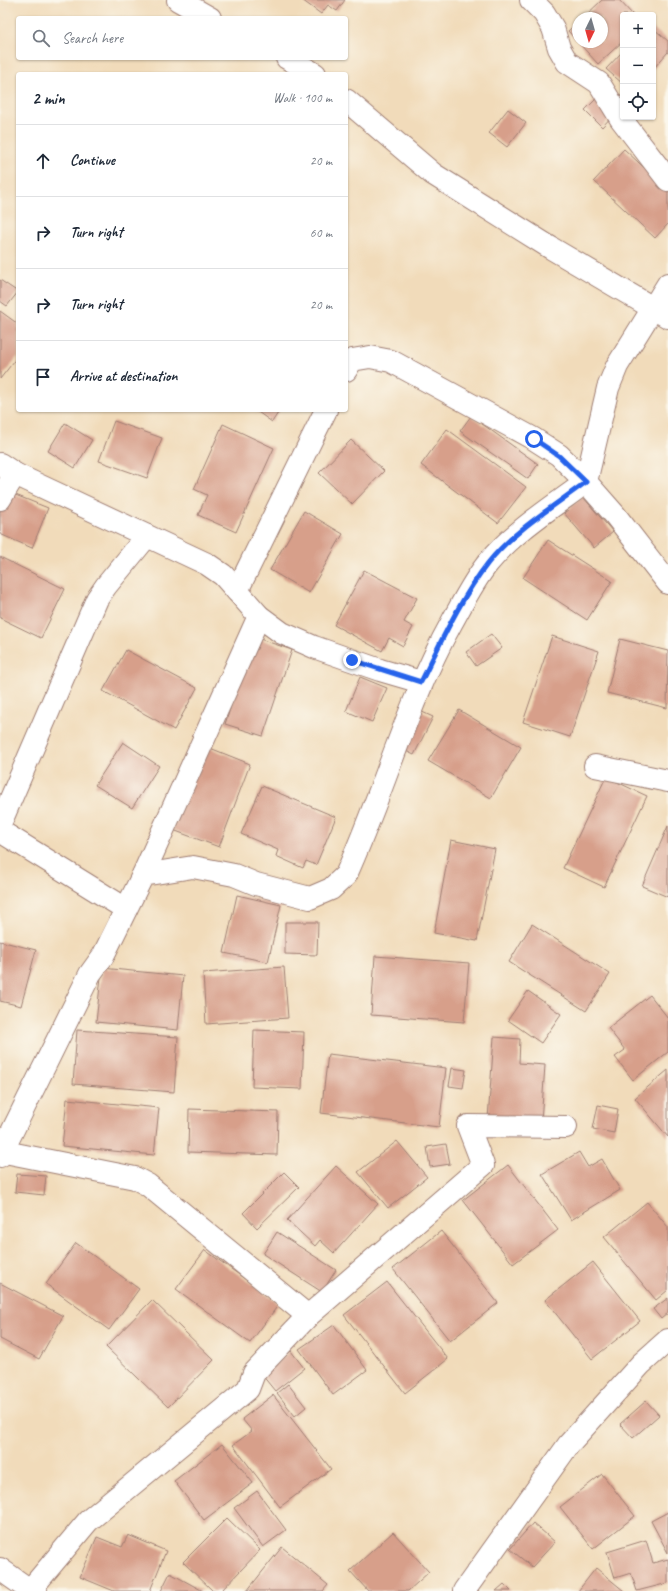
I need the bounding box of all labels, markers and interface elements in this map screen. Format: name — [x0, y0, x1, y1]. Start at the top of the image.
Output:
north arrow — [572, 12, 608, 48]
map controls — [620, 12, 656, 120]
button: + — [620, 12, 656, 48]
search box — [16, 16, 348, 60]
icon: search — [30, 27, 52, 49]
text: Search here — [62, 29, 123, 48]
button: − — [620, 48, 656, 84]
button: locate — [620, 84, 656, 120]
text: 2 min — [32, 88, 65, 109]
text: Walk · 100 m — [273, 90, 332, 106]
icon: ahead — [32, 150, 54, 172]
text: Continue — [70, 151, 115, 170]
text: 20 m — [310, 153, 332, 169]
icon: right — [32, 222, 54, 244]
text: Turn right — [70, 223, 123, 242]
text: 60 m — [310, 225, 332, 241]
icon: right — [32, 294, 54, 316]
text: Turn right — [70, 295, 123, 314]
text: 20 m — [310, 297, 332, 313]
icon: arrive — [32, 366, 54, 388]
text: Arrive at destination — [70, 367, 177, 386]
route start — [525, 430, 543, 448]
route end — [343, 651, 361, 669]

